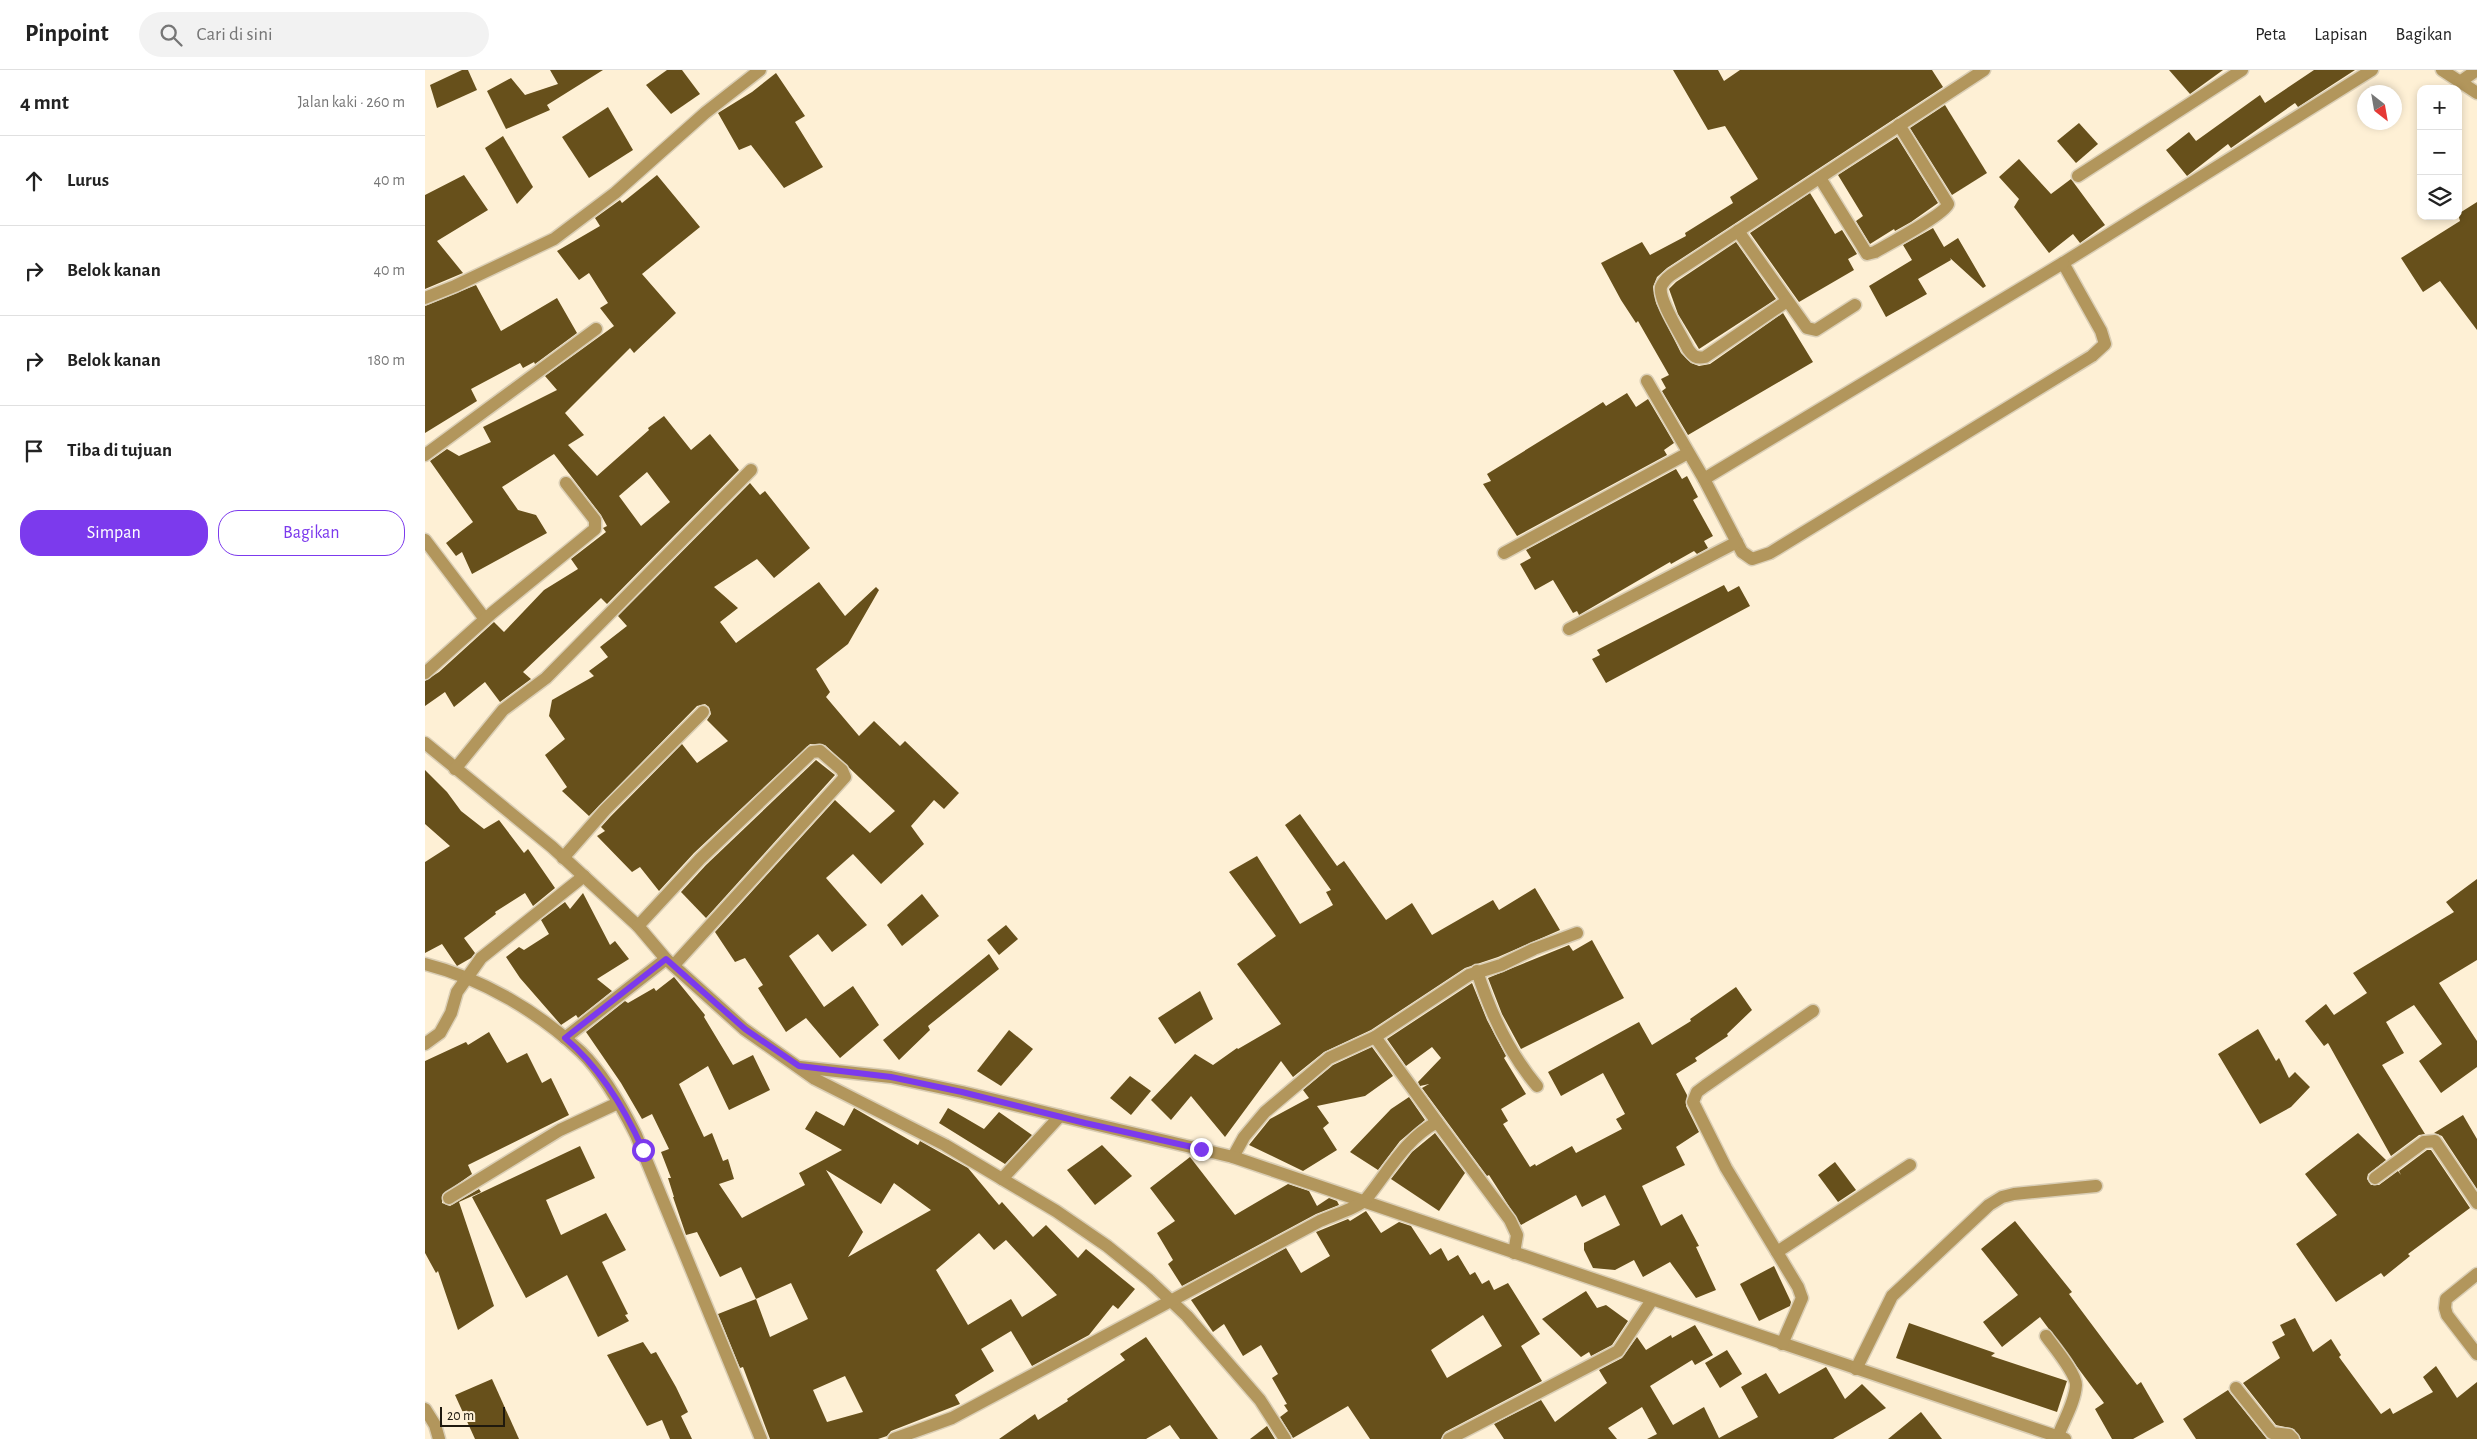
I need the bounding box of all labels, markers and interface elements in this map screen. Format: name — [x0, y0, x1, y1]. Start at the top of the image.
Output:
search box — [139, 12, 489, 57]
icon: search — [157, 21, 185, 49]
text: Pinpoint — [25, 22, 109, 46]
text: Cari di sini — [197, 25, 273, 44]
text: Peta — [2255, 26, 2286, 44]
text: Lapisan — [2314, 26, 2368, 44]
text: Bagikan — [2396, 26, 2452, 44]
north arrow — [2357, 85, 2402, 130]
map controls — [2417, 85, 2462, 220]
button: + — [2417, 85, 2462, 130]
text: 4 mnt — [20, 92, 69, 113]
text: Jalan kaki · 260 m — [298, 94, 405, 110]
button: − — [2417, 130, 2462, 175]
icon: ahead — [20, 167, 48, 195]
text: Lurus — [67, 171, 109, 190]
text: 40 m — [373, 172, 405, 188]
button: layers — [2417, 175, 2462, 220]
icon: right — [20, 257, 48, 285]
text: Belok kanan — [67, 261, 161, 280]
text: 40 m — [373, 262, 405, 278]
icon: right — [20, 347, 48, 375]
text: Belok kanan — [67, 351, 161, 370]
text: 180 m — [368, 352, 405, 368]
icon: arrive — [20, 437, 48, 465]
text: Tiba di tujuan — [67, 441, 172, 460]
button: Simpan — [20, 510, 208, 556]
button: Bagikan — [218, 510, 405, 556]
route end — [1190, 1138, 1213, 1161]
route start — [632, 1139, 655, 1162]
scale bar — [440, 1404, 505, 1427]
text: 20 m — [447, 1409, 474, 1423]

